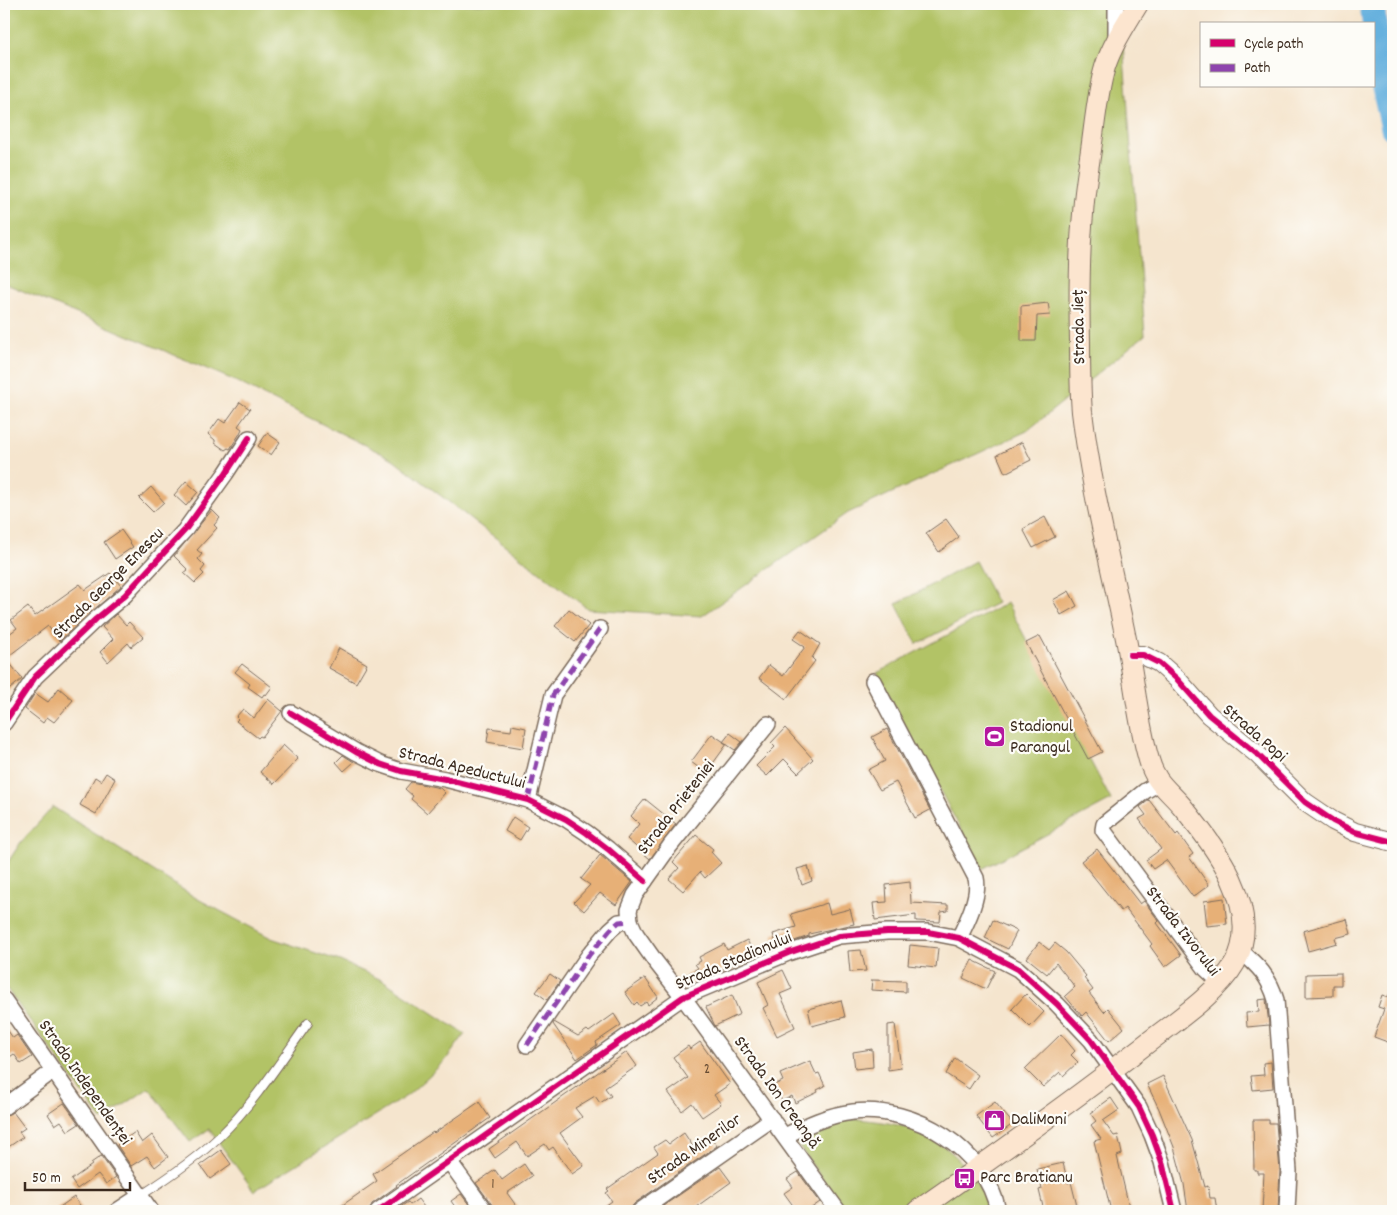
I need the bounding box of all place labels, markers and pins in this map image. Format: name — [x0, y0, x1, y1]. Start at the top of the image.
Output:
place label: Stadionul Parangul — [1010, 715, 1074, 761]
sports icon: Stadionul Parangul — [982, 725, 1006, 749]
shop icon: DaliMoni — [983, 1108, 1007, 1132]
place label: DaliMoni — [1011, 1108, 1066, 1133]
bus stop icon: Parc Bratianu — [952, 1166, 976, 1190]
place label: Parc Bratianu — [980, 1166, 1073, 1191]

